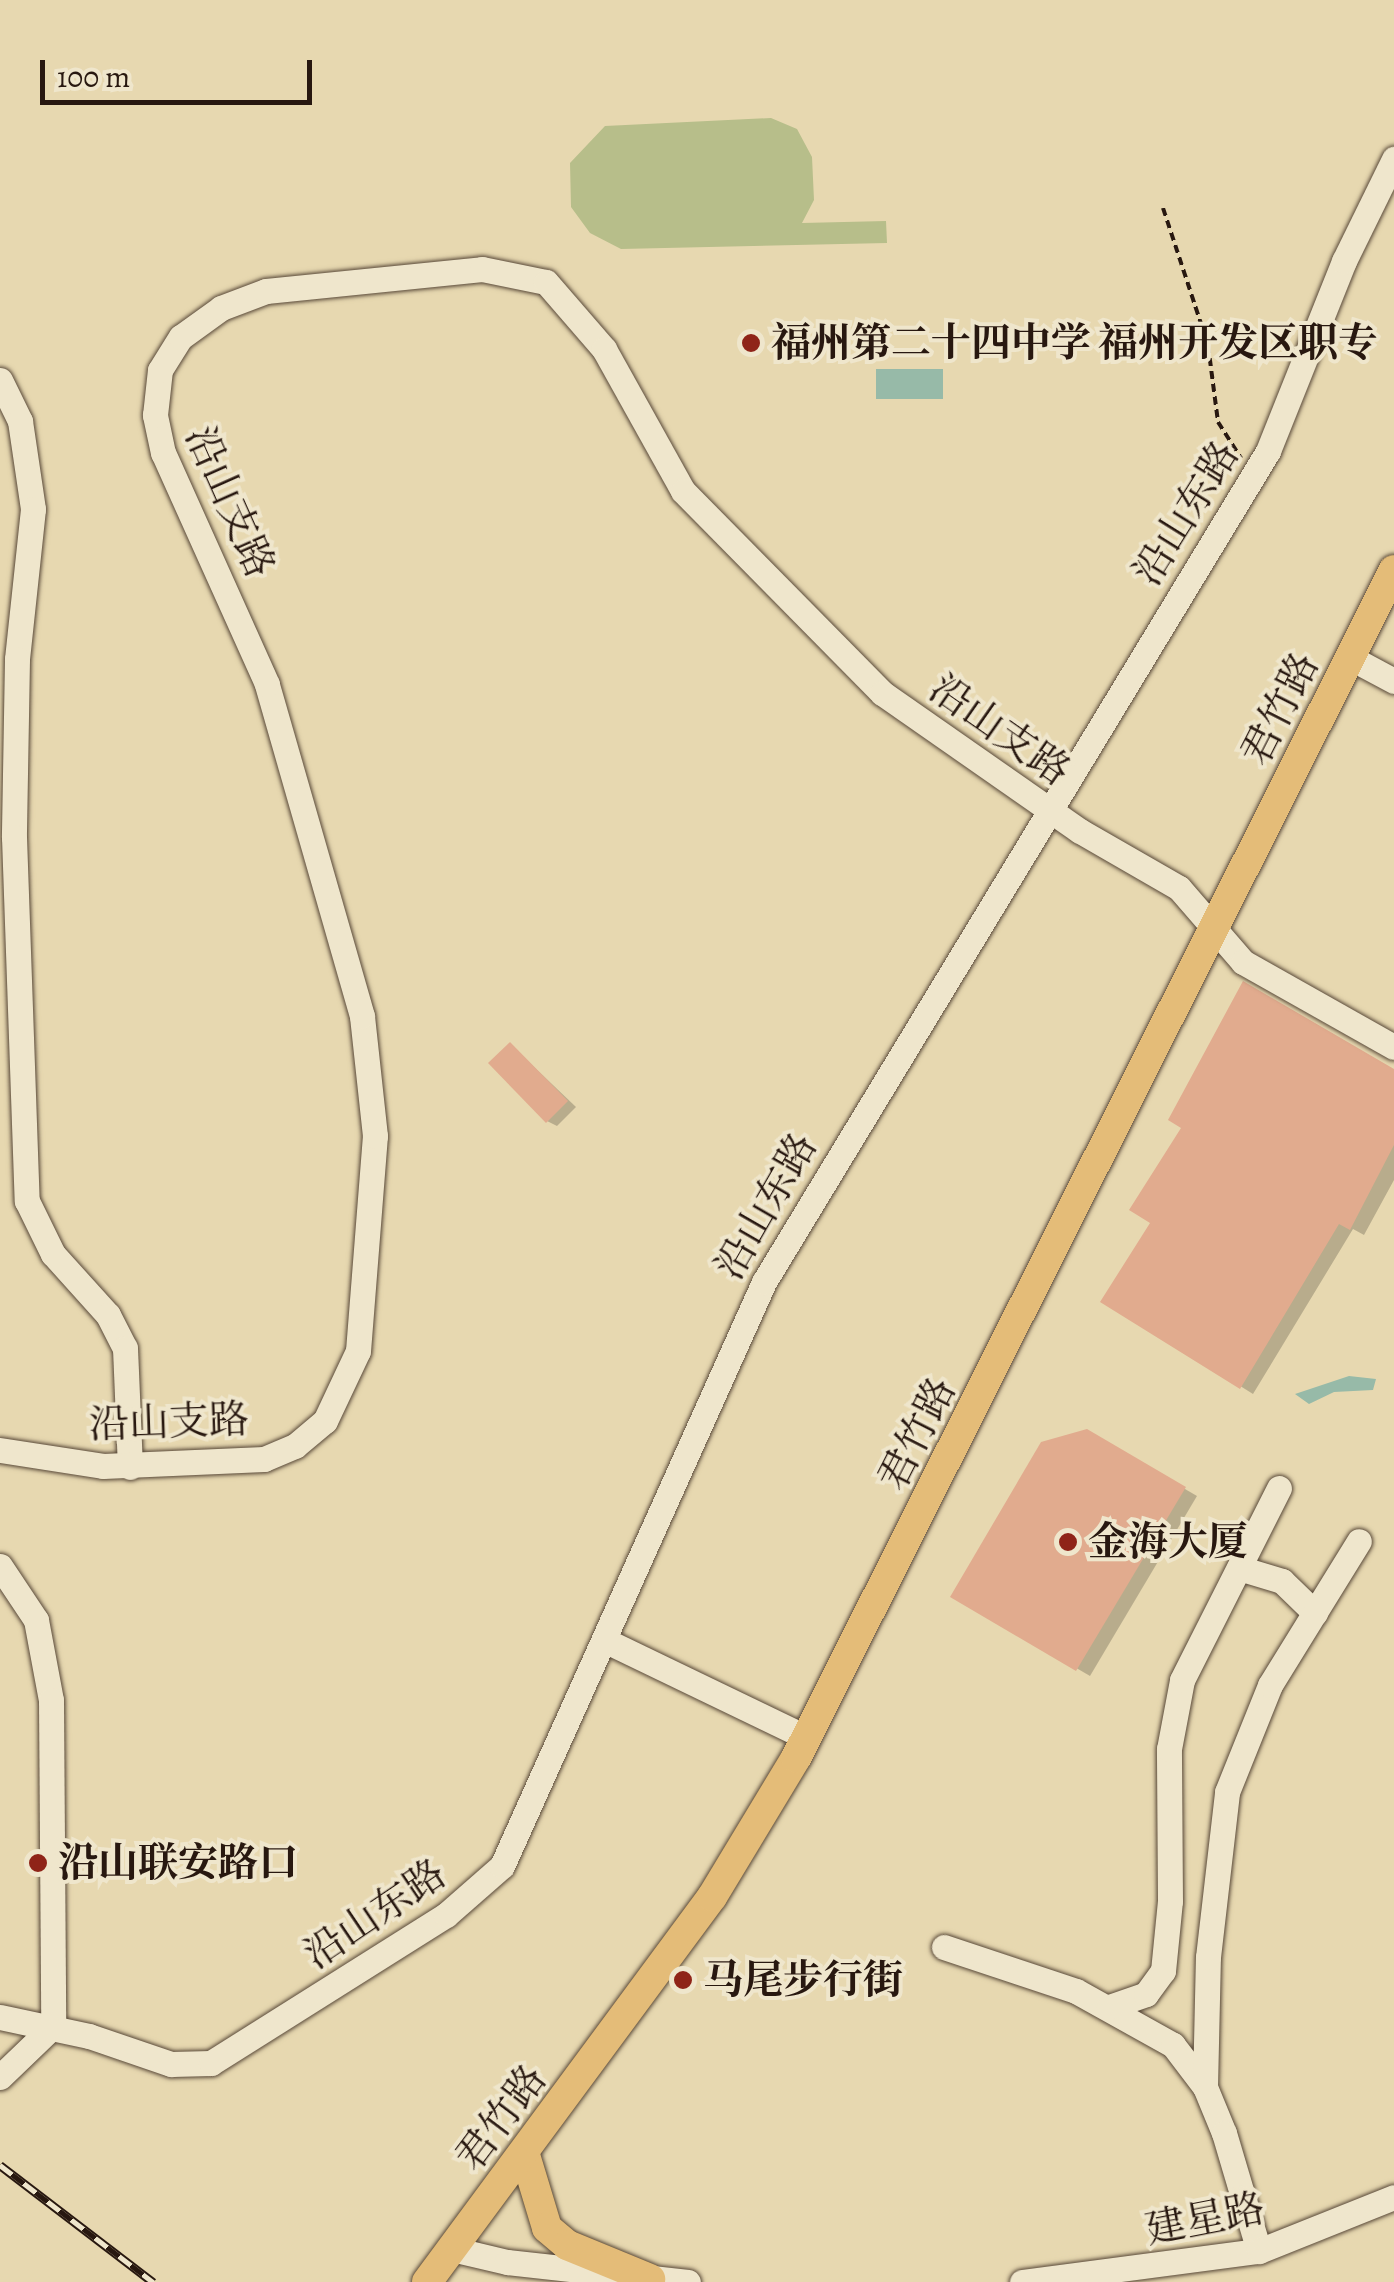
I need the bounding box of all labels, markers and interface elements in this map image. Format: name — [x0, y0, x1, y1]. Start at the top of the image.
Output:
scale bar — [45, 40, 318, 102]
text: 100 m — [57, 57, 130, 97]
place label: 福州第二十四中学 福州开发区职专 — [771, 319, 1378, 367]
marker: 福州第二十四中学 福州开发区职专 — [740, 332, 762, 354]
street label: 沿山支路 — [176, 419, 284, 585]
street label: 沿山东路 — [1123, 432, 1249, 594]
street label: 君竹路 — [1231, 645, 1329, 773]
street label: 沿山支路 — [921, 664, 1079, 796]
street label: 沿山东路 — [705, 1125, 827, 1287]
street label: 君竹路 — [868, 1370, 966, 1498]
street label: 沿山支路 — [88, 1395, 250, 1449]
place label: 金海大厦 — [1088, 1518, 1248, 1566]
marker: 金海大厦 — [1057, 1531, 1079, 1553]
place label: 沿山联安路口 — [58, 1839, 298, 1887]
street label: 沿山东路 — [295, 1849, 455, 1979]
marker: 沿山联安路口 — [27, 1852, 49, 1874]
place label: 马尾步行街 — [703, 1956, 903, 2004]
marker: 马尾步行街 — [672, 1969, 694, 1991]
street label: 君竹路 — [446, 2056, 556, 2180]
street label: 建星路 — [1142, 2184, 1268, 2254]

